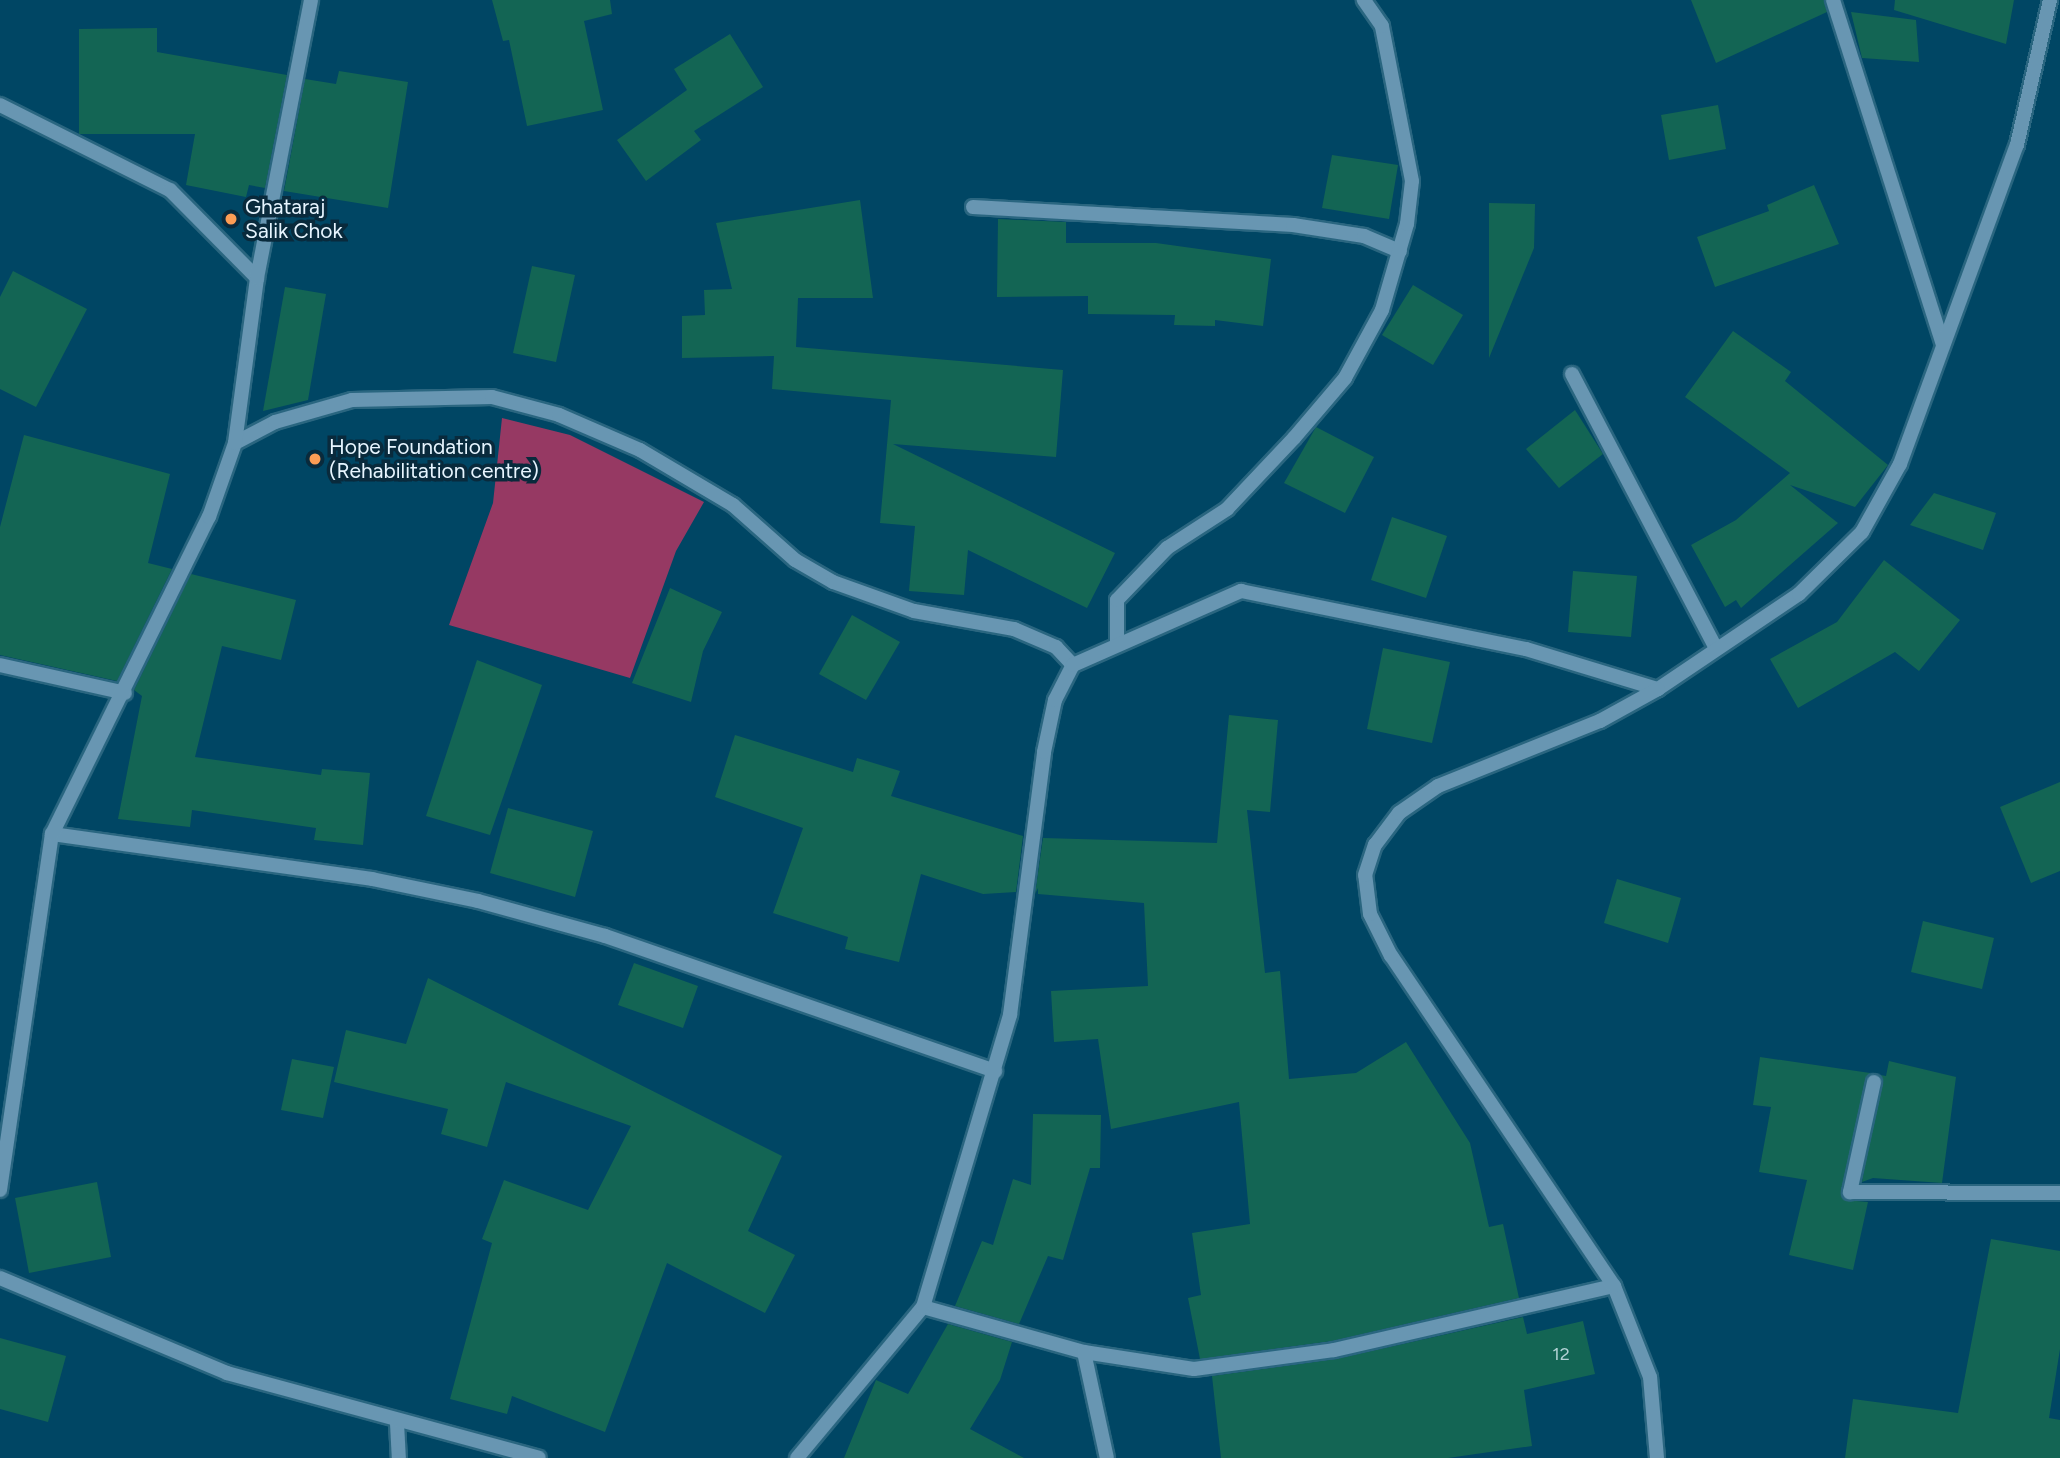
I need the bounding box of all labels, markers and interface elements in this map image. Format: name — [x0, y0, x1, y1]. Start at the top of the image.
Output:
place label: Ghataraj Salik Chok — [245, 194, 343, 244]
marker: Ghataraj Salik Chok — [223, 211, 239, 227]
place label: Hope Foundation (Rehabilitation centre) — [329, 434, 539, 484]
marker: Hope Foundation (Rehabilitation centre) — [307, 451, 323, 467]
house number: 12 — [1552, 1343, 1570, 1365]

